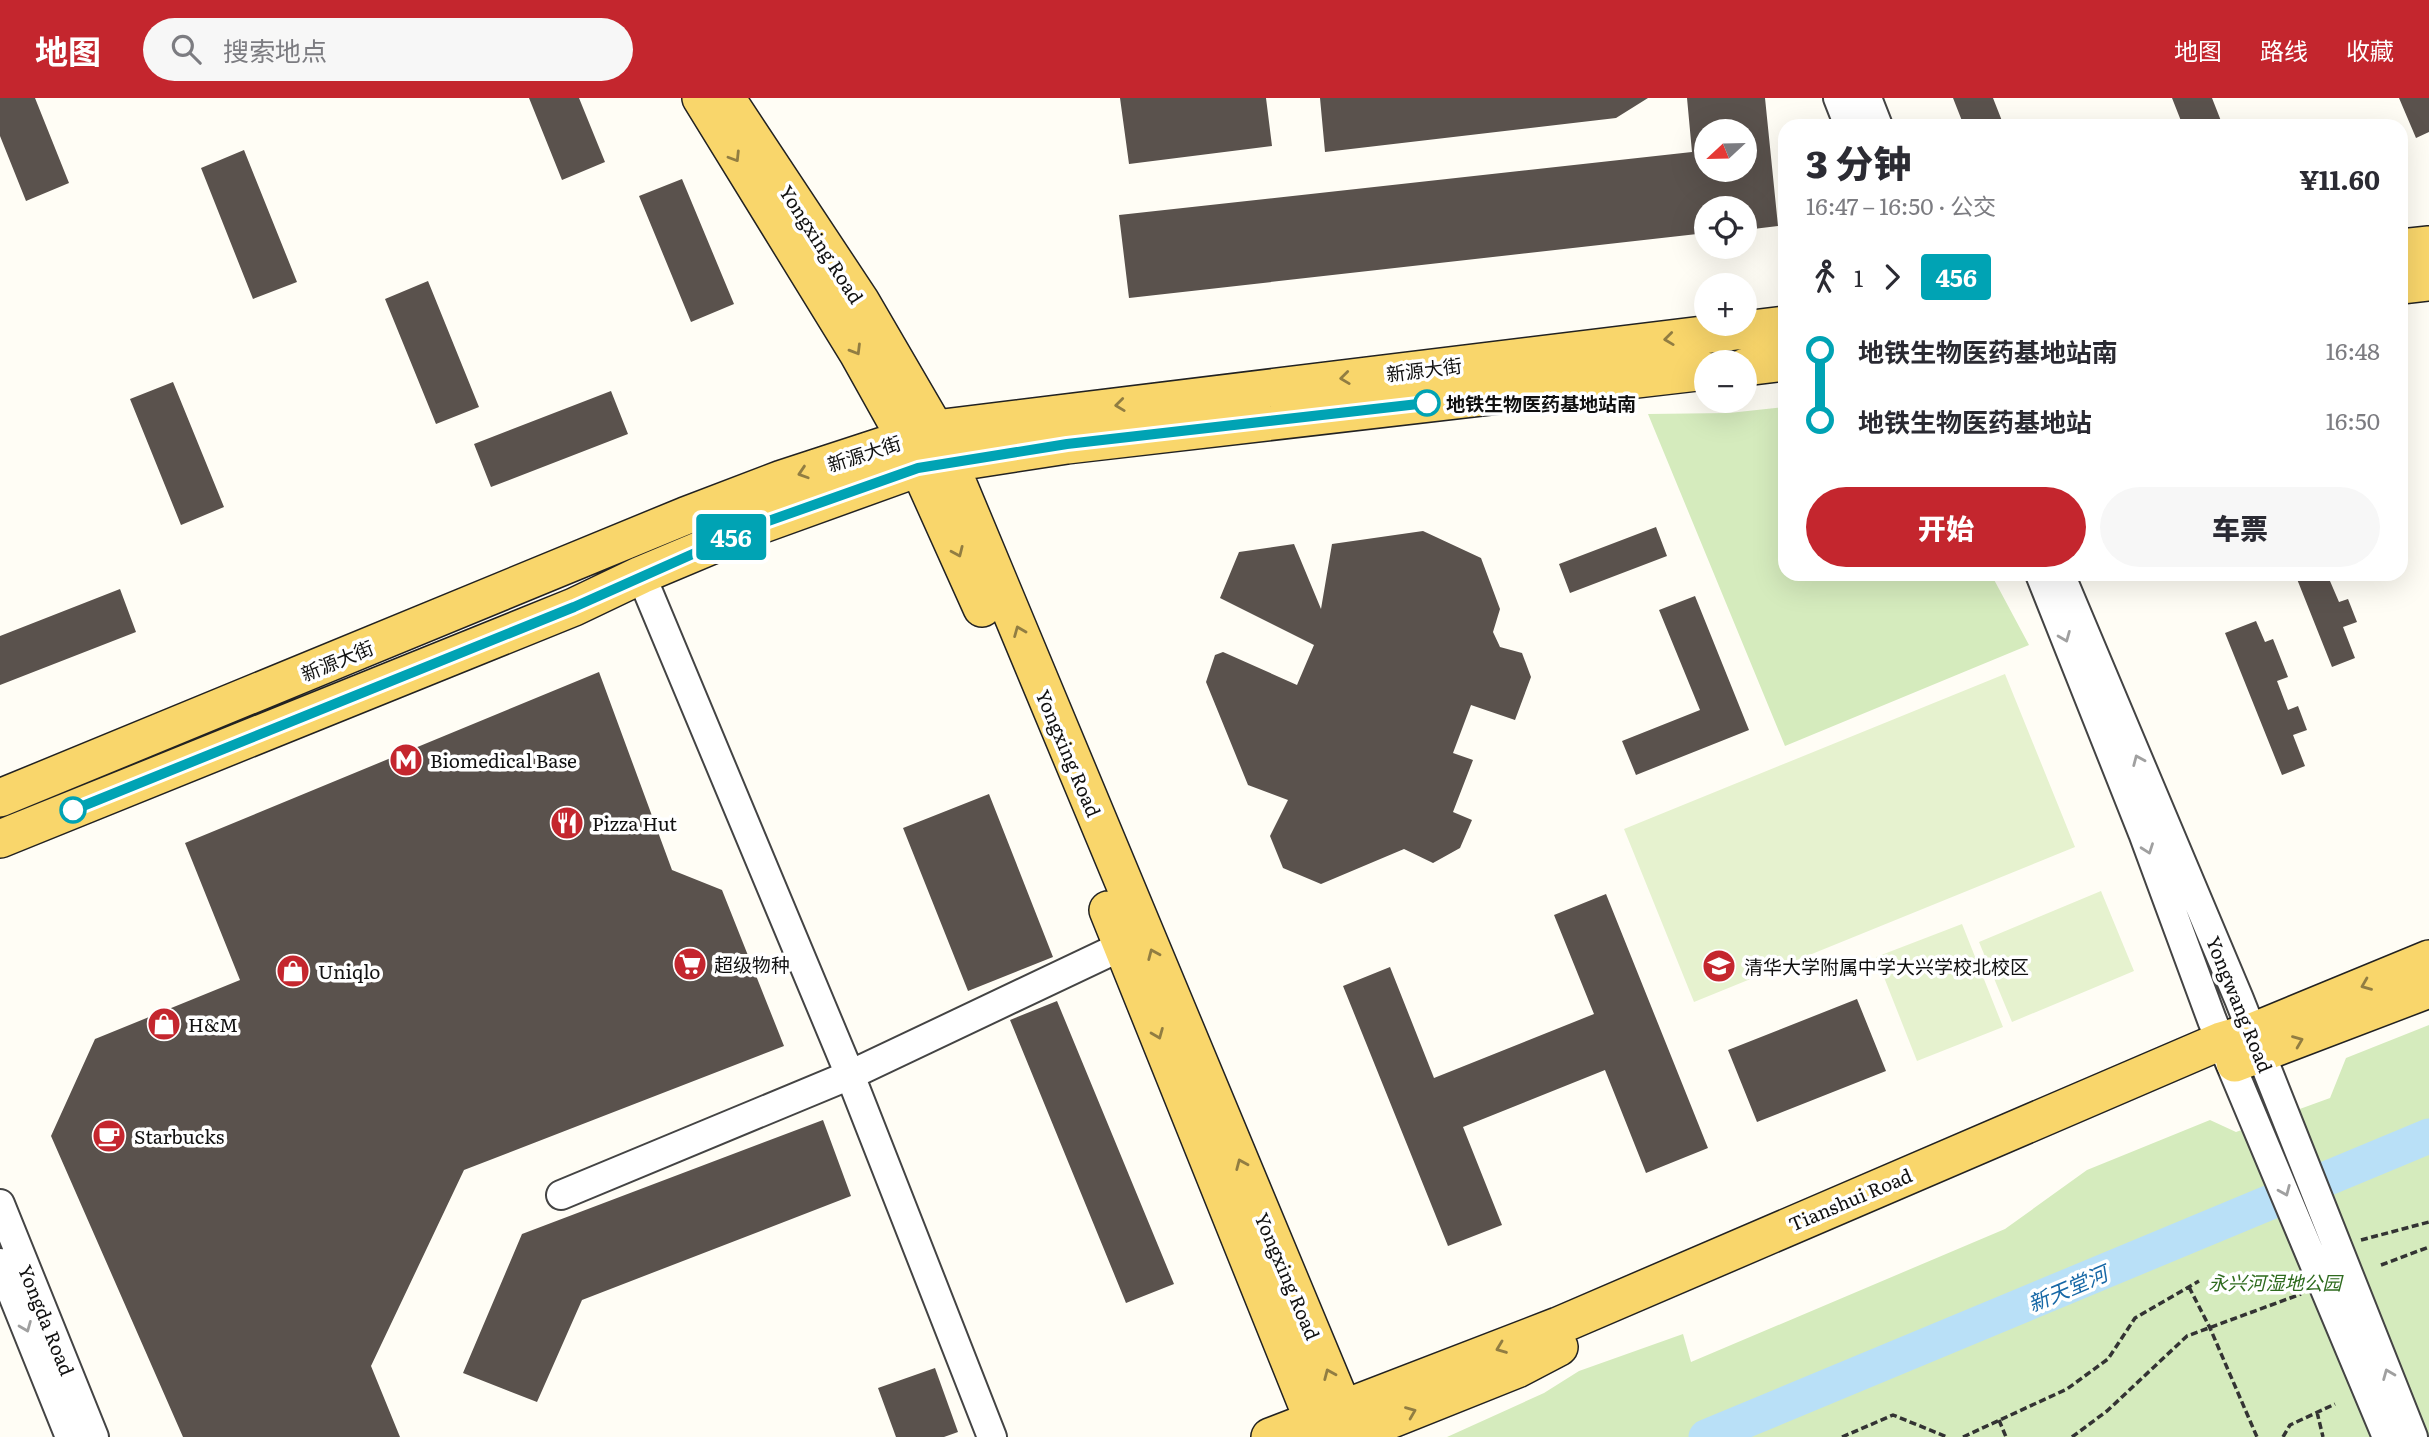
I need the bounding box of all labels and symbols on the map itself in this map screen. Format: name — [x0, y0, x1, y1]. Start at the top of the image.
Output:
north arrow — [1694, 119, 1757, 182]
one-way arrow — [727, 149, 740, 162]
street label: Yongxing Road — [773, 179, 871, 309]
one-way arrow — [1663, 332, 1674, 347]
one-way arrow — [848, 342, 861, 355]
street label: 新源大街 — [1385, 350, 1463, 388]
one-way arrow — [1340, 371, 1351, 386]
place label: 地铁生物医药基地站南 — [1446, 389, 1636, 417]
marker: 地铁生物医药基地站南 — [1414, 390, 1440, 416]
one-way arrow — [1114, 398, 1125, 413]
street label: 新源大街 — [824, 428, 904, 478]
one-way arrow — [797, 464, 809, 479]
line badge: 456 — [691, 514, 771, 560]
one-way arrow — [950, 546, 964, 558]
one-way arrow — [1013, 626, 1027, 638]
one-way arrow — [2056, 631, 2070, 643]
street label: 新源大街 — [297, 633, 377, 687]
street label: Yongxing Road — [1030, 685, 1109, 821]
metro station icon: Biomedical Base — [387, 741, 425, 779]
place label: Biomedical Base — [430, 746, 577, 774]
one-way arrow — [2133, 754, 2147, 766]
unlabelled marker — [60, 797, 86, 823]
restaurant icon: Pizza Hut — [548, 804, 586, 842]
place label: Pizza Hut — [592, 809, 677, 837]
one-way arrow — [2140, 842, 2154, 854]
street label: Yongwang Road — [2200, 931, 2280, 1077]
supermarket icon: 超级物种 — [671, 945, 709, 983]
school or university icon: 清华大学附属中学大兴学校北校区 — [1700, 947, 1738, 985]
one-way arrow — [1148, 949, 1162, 961]
place label: 超级物种 — [714, 950, 790, 978]
shop icon: Uniqlo — [274, 952, 312, 990]
place label: 清华大学附属中学大兴学校北校区 — [1744, 952, 2029, 980]
place label: Uniqlo — [318, 957, 381, 985]
one-way arrow — [2361, 976, 2373, 990]
shop icon: H&M — [145, 1005, 183, 1043]
place label: H&M — [188, 1010, 238, 1038]
one-way arrow — [1149, 1028, 1163, 1040]
one-way arrow — [2292, 1035, 2304, 1049]
cafe icon: Starbucks — [90, 1117, 128, 1155]
place label: Starbucks — [134, 1122, 225, 1150]
one-way arrow — [1235, 1159, 1249, 1171]
street label: Tianshui Road — [1784, 1160, 1916, 1238]
one-way arrow — [2277, 1184, 2291, 1196]
street label: Yongxing Road — [1249, 1208, 1328, 1344]
water label: 新天堂河 — [2022, 1255, 2115, 1318]
street label: Yongda Road — [12, 1260, 82, 1380]
park label: 永兴河湿地公园 — [2208, 1268, 2344, 1296]
one-way arrow — [17, 1320, 31, 1332]
one-way arrow — [1496, 1339, 1508, 1353]
one-way arrow — [2382, 1368, 2396, 1380]
one-way arrow — [1323, 1369, 1337, 1381]
one-way arrow — [1404, 1406, 1416, 1420]

